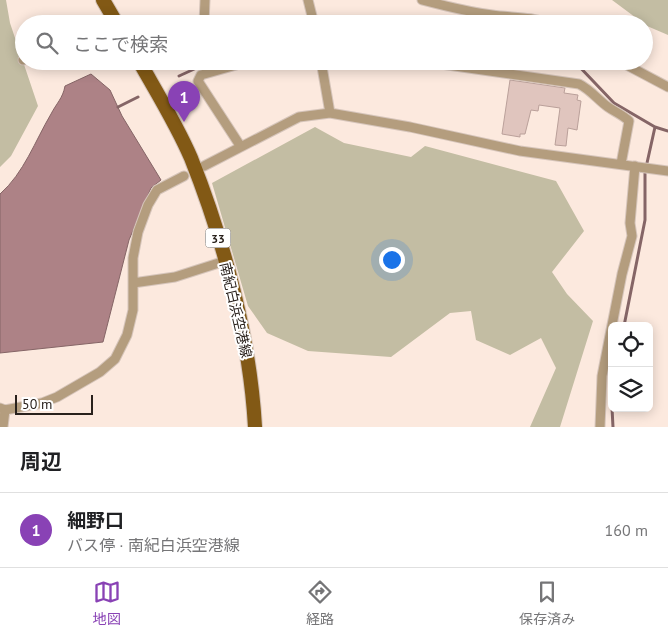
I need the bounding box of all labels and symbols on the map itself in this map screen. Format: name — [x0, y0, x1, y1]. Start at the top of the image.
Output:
pin: 1 — [168, 81, 200, 122]
road number: 33 — [206, 228, 230, 248]
your location — [379, 247, 405, 273]
street label: 南紀白浜空港線 — [216, 260, 256, 360]
scale bar — [15, 392, 92, 415]

